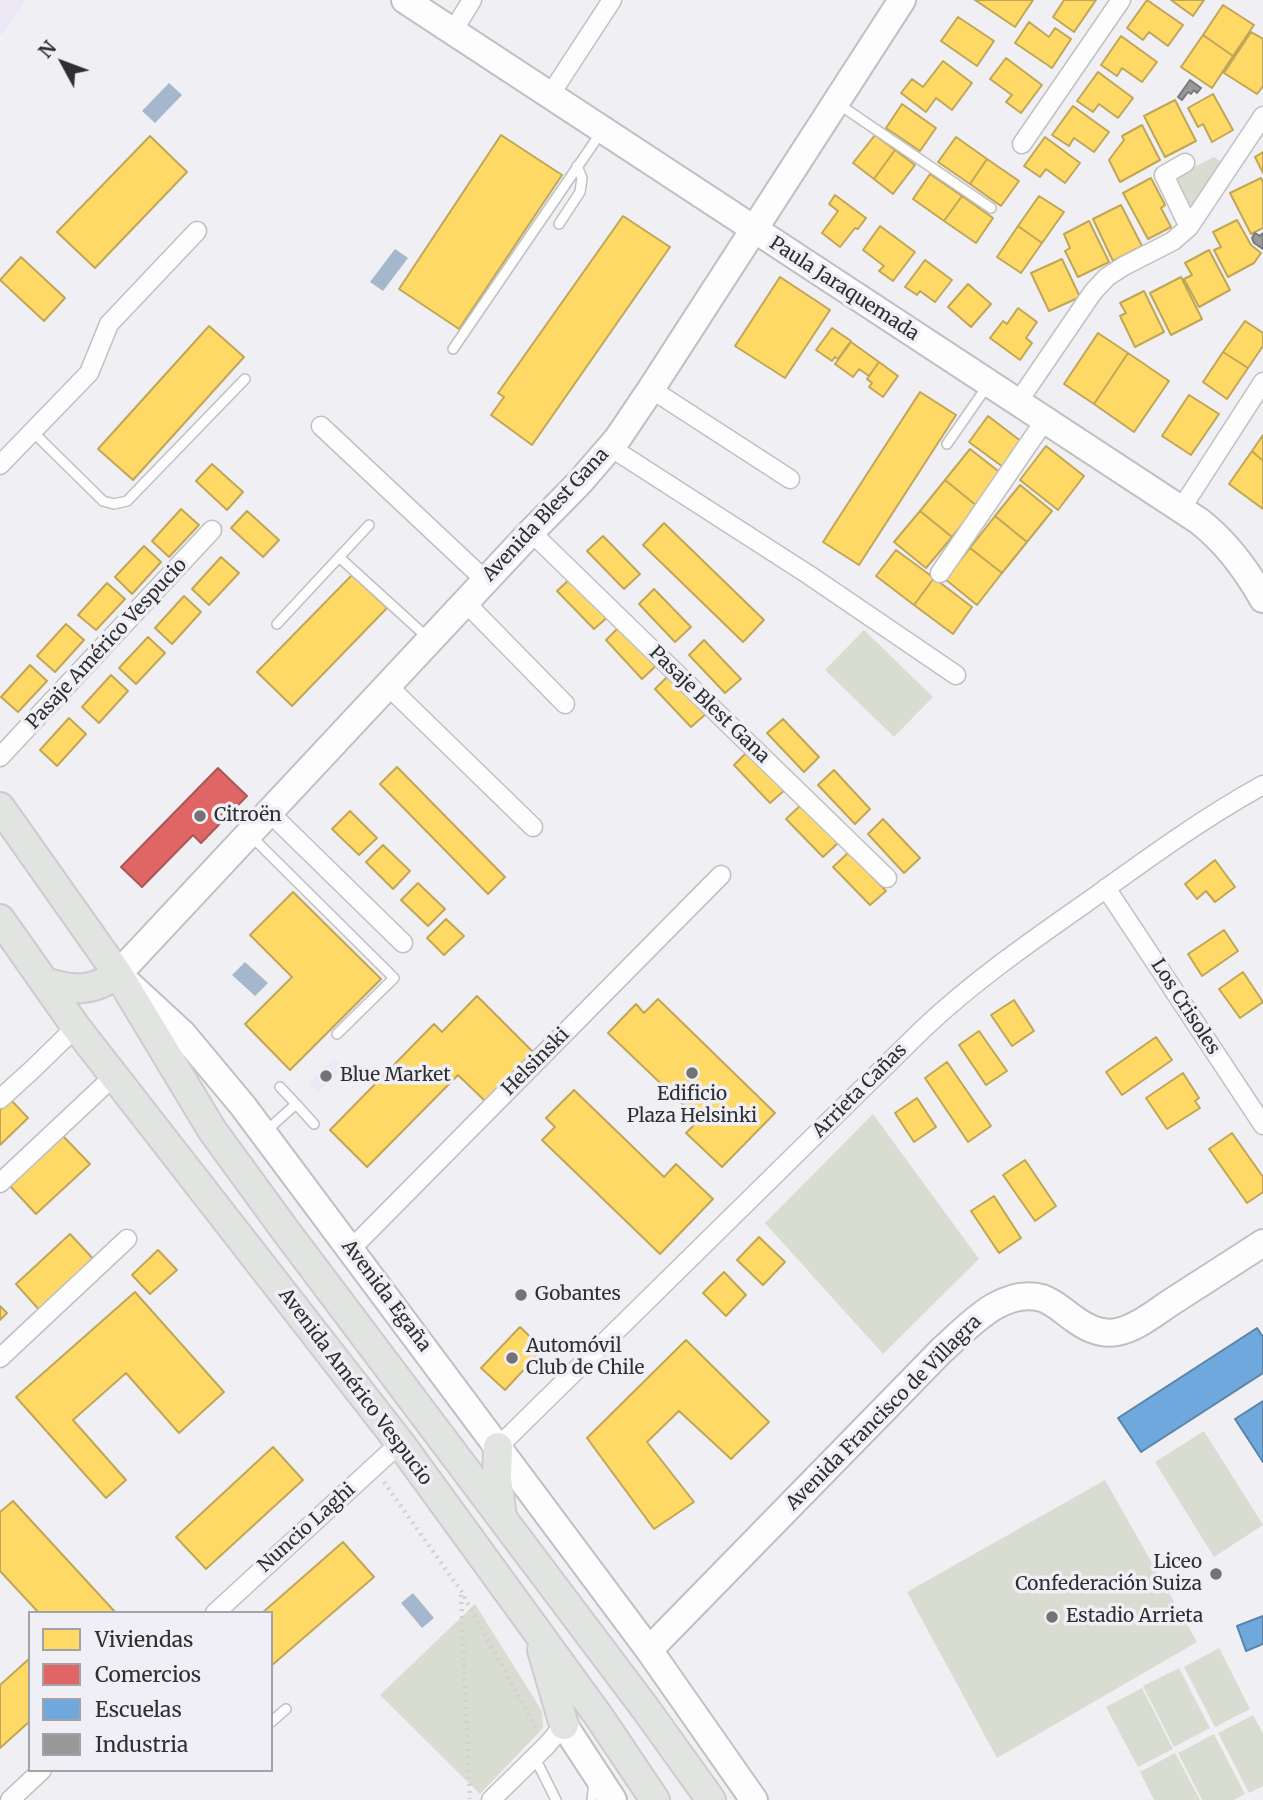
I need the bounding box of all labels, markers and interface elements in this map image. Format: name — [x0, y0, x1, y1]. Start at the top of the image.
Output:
north arrow — [28, 28, 98, 98]
text: N — [33, 36, 61, 63]
street label: Paula Jaraquemada — [765, 232, 923, 346]
street label: Avenida Blest Gana — [478, 444, 614, 586]
street label: Pasaje Américo Vespucio — [22, 554, 192, 734]
street label: Pasaje Blest Gana — [644, 642, 774, 768]
place label: Citroën — [214, 805, 282, 827]
marker: Citroën — [192, 808, 208, 824]
street label: Los Crisoles — [1146, 955, 1224, 1059]
street label: Helsinski — [498, 1024, 574, 1100]
street label: Arrieta Cañas — [808, 1039, 912, 1143]
place label: Blue Market — [340, 1065, 451, 1087]
marker: Edificio Plaza Helsinki — [684, 1065, 700, 1081]
marker: Blue Market — [318, 1068, 334, 1084]
place label: Edificio Plaza Helsinki — [627, 1084, 757, 1128]
street label: Avenida Egaña — [337, 1236, 435, 1356]
street label: Avenida Américo Vespucio — [274, 1284, 436, 1490]
place label: Gobantes — [535, 1284, 621, 1306]
marker: Gobantes — [513, 1287, 529, 1303]
street label: Avenida Francisco de Villagra — [782, 1311, 986, 1515]
place label: Automóvil Club de Chile — [526, 1336, 644, 1380]
marker: Automóvil Club de Chile — [504, 1350, 520, 1366]
street label: Nuncio Laghi — [254, 1479, 360, 1577]
place label: Liceo Confederación Suiza — [1015, 1552, 1202, 1596]
marker: Liceo Confederación Suiza — [1208, 1566, 1224, 1582]
place label: Estadio Arrieta — [1066, 1606, 1203, 1628]
marker: Estadio Arrieta — [1044, 1609, 1060, 1625]
legend — [28, 1611, 273, 1772]
text: Viviendas — [95, 1626, 193, 1653]
text: Comercios — [95, 1661, 201, 1688]
text: Escuelas — [95, 1696, 182, 1723]
text: Industria — [95, 1731, 188, 1758]

